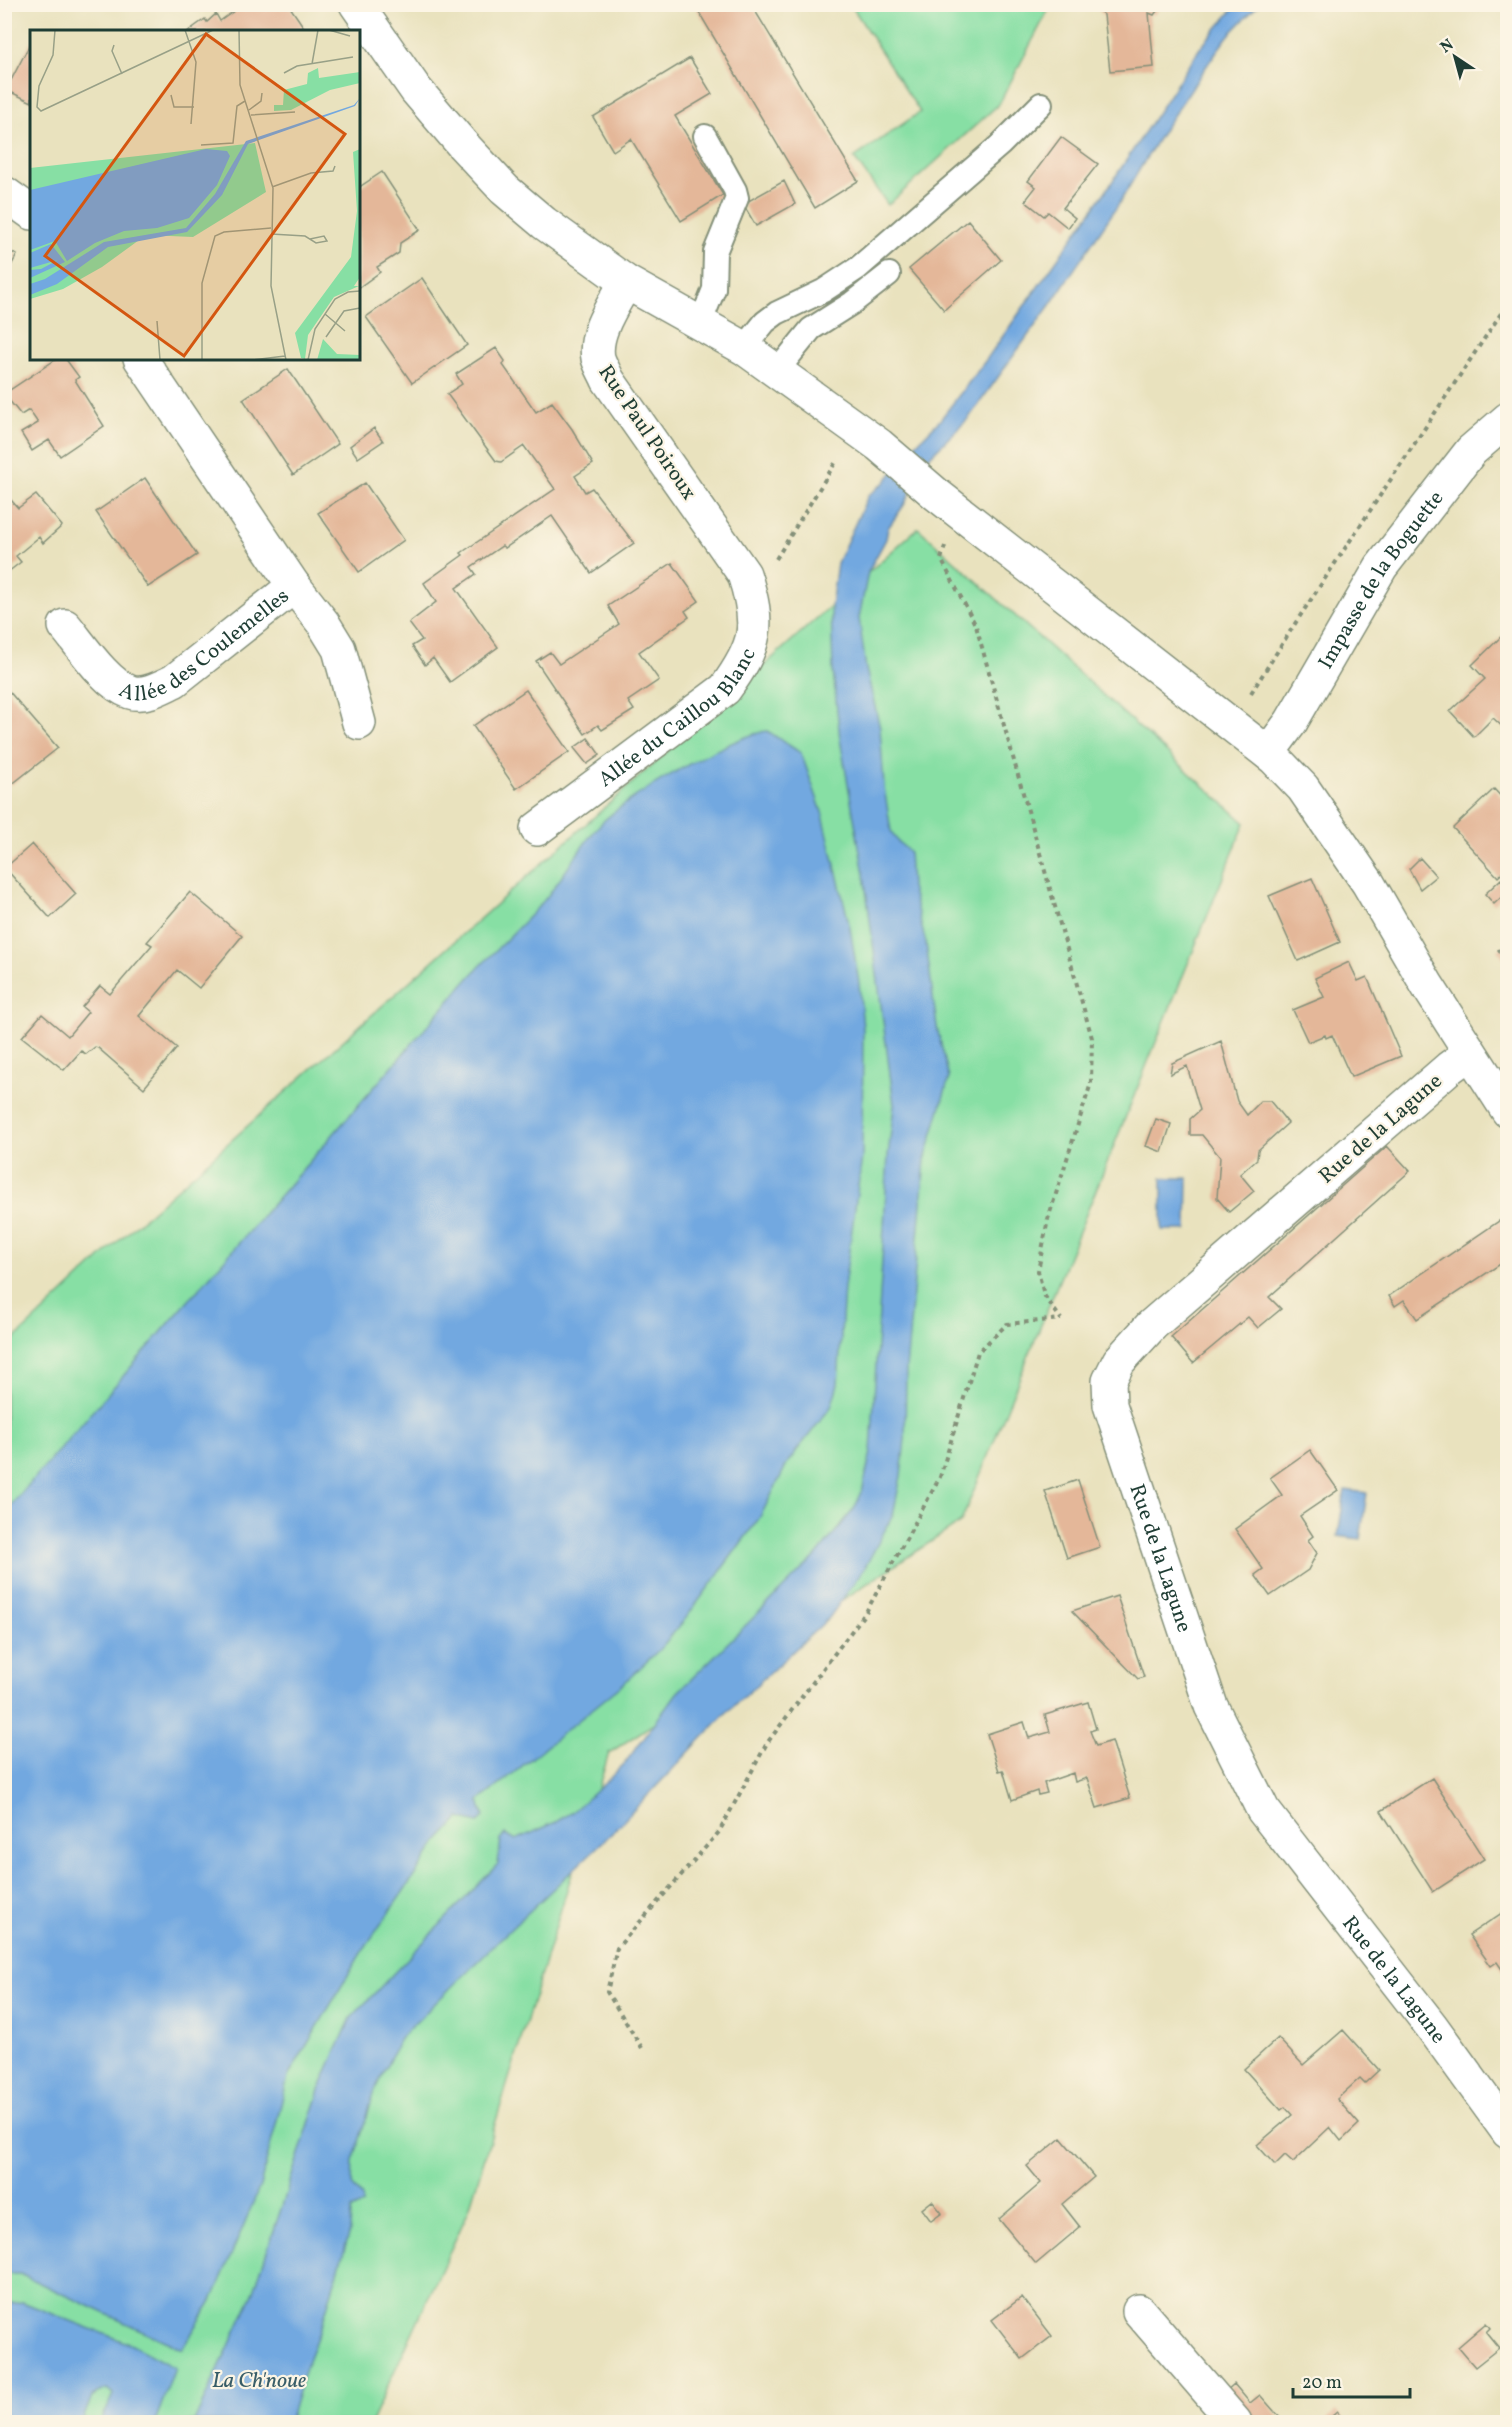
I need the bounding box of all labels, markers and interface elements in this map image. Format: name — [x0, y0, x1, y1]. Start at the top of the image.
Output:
north arrow — [1425, 27, 1485, 87]
inset map — [30, 30, 360, 360]
text: N — [1436, 34, 1459, 59]
street label: Rue Paul Poiroux — [591, 359, 703, 506]
street label: Impasse de la Boguette — [1312, 485, 1451, 675]
street label: Allée des Coulemelles — [114, 582, 296, 709]
street label: Allée du Caillou Blanc — [593, 644, 763, 795]
street label: Rue de la Lagune — [1313, 1067, 1449, 1191]
street label: Rue de la Lagune — [1122, 1480, 1198, 1636]
street label: Rue de la Lagune — [1335, 1910, 1452, 2050]
scale bar — [1293, 2361, 1410, 2399]
water label: La Ch'noue — [212, 2366, 306, 2397]
text: 20 m — [1302, 2371, 1342, 2396]

